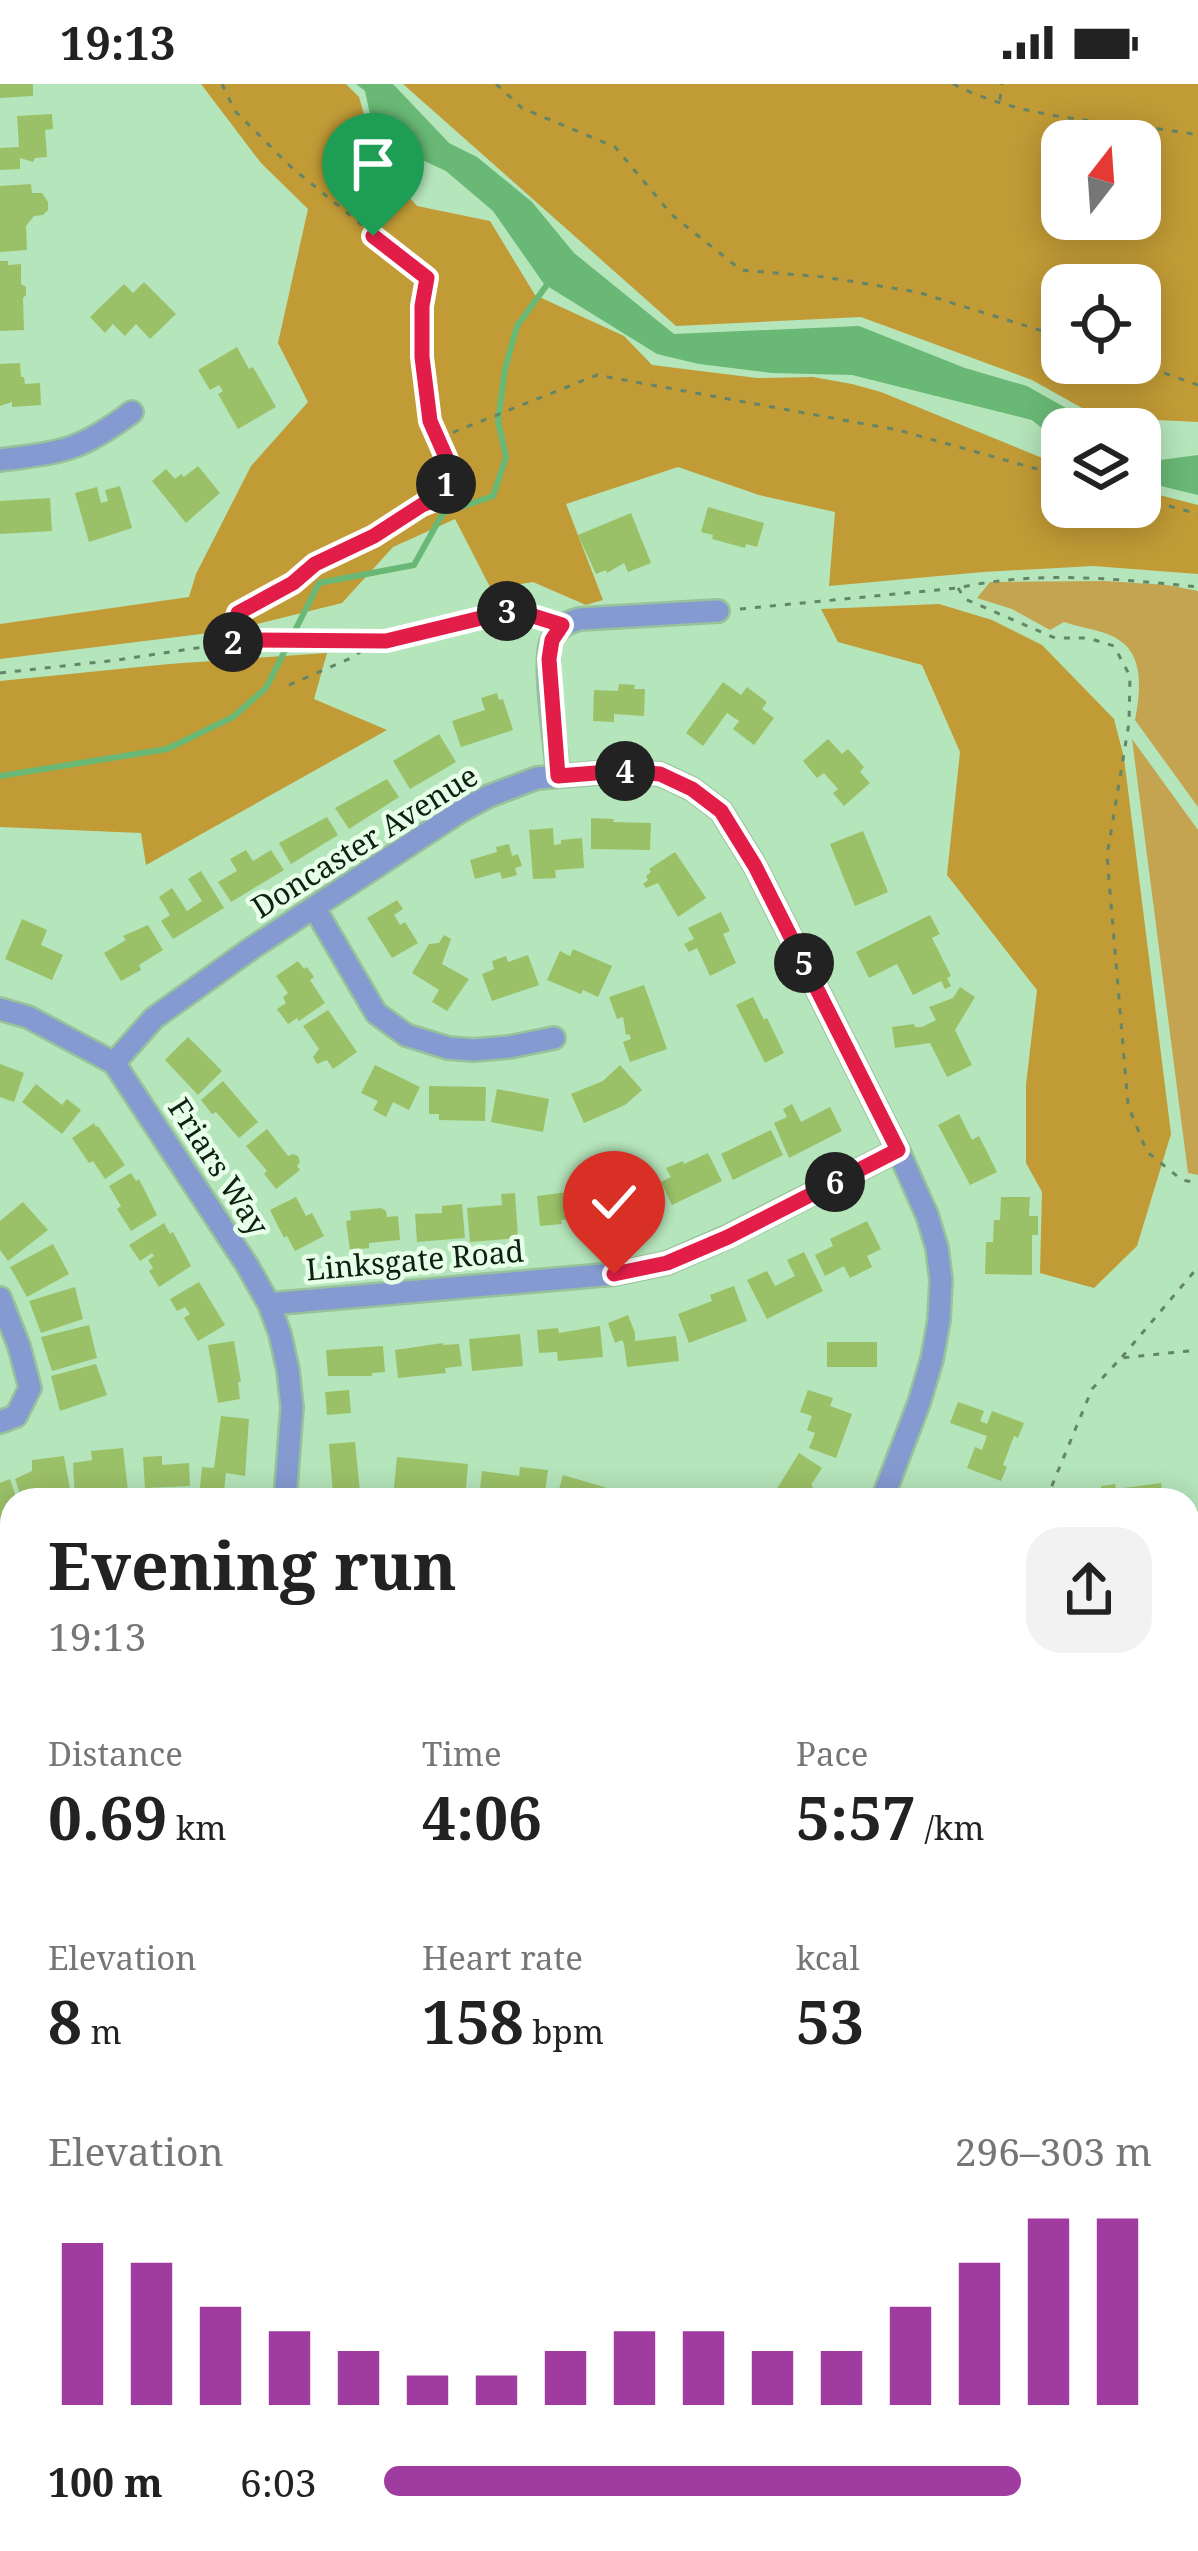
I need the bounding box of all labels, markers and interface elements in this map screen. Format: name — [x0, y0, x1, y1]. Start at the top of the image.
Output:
text: 19:13 — [60, 12, 175, 73]
pin — [322, 113, 424, 236]
north arrow — [1041, 120, 1161, 240]
map controls — [1041, 120, 1161, 528]
icon: arrive — [340, 131, 406, 197]
button: locate — [1041, 264, 1161, 384]
button: layers — [1041, 408, 1161, 528]
pin: 1 — [416, 454, 476, 514]
text: 1 — [437, 461, 455, 506]
pin: 3 — [477, 581, 537, 641]
text: 3 — [498, 588, 516, 633]
pin: 2 — [203, 612, 263, 672]
text: 2 — [224, 619, 242, 664]
pin: 4 — [595, 741, 655, 801]
text: 4 — [616, 748, 634, 793]
street label: Doncaster Avenue — [243, 755, 485, 927]
pin: 5 — [774, 933, 834, 993]
text: 5 — [795, 940, 813, 985]
street label: Friars Way — [159, 1089, 279, 1243]
pin — [563, 1151, 665, 1274]
pin: 6 — [805, 1152, 865, 1212]
text: 6 — [826, 1159, 844, 1204]
icon: check — [581, 1169, 647, 1235]
street label: Linksgate Road — [304, 1230, 525, 1289]
text: Evening run — [48, 1519, 457, 1609]
button: share — [1026, 1527, 1152, 1653]
text: 19:13 — [48, 1609, 146, 1662]
text: Distance — [48, 1731, 183, 1776]
text: Time — [422, 1731, 502, 1776]
text: Pace — [796, 1731, 868, 1776]
text: 0.69 — [48, 1776, 167, 1858]
text: 4:06 — [422, 1776, 542, 1858]
text: 5:57 — [796, 1776, 916, 1858]
text: km — [167, 1805, 226, 1850]
text: /km — [916, 1805, 985, 1850]
text: Elevation — [48, 1935, 197, 1980]
text: Heart rate — [422, 1935, 583, 1980]
text: kcal — [796, 1935, 860, 1980]
text: 8 — [48, 1980, 82, 2062]
text: 158 — [422, 1980, 524, 2062]
text: 53 — [796, 1980, 864, 2062]
text: m — [82, 2009, 122, 2054]
text: bpm — [524, 2009, 604, 2054]
text: Elevation — [48, 2124, 224, 2177]
text: 296–303 m — [955, 2124, 1152, 2177]
text: 100 m — [48, 2455, 163, 2508]
text: 6:03 — [240, 2455, 317, 2508]

